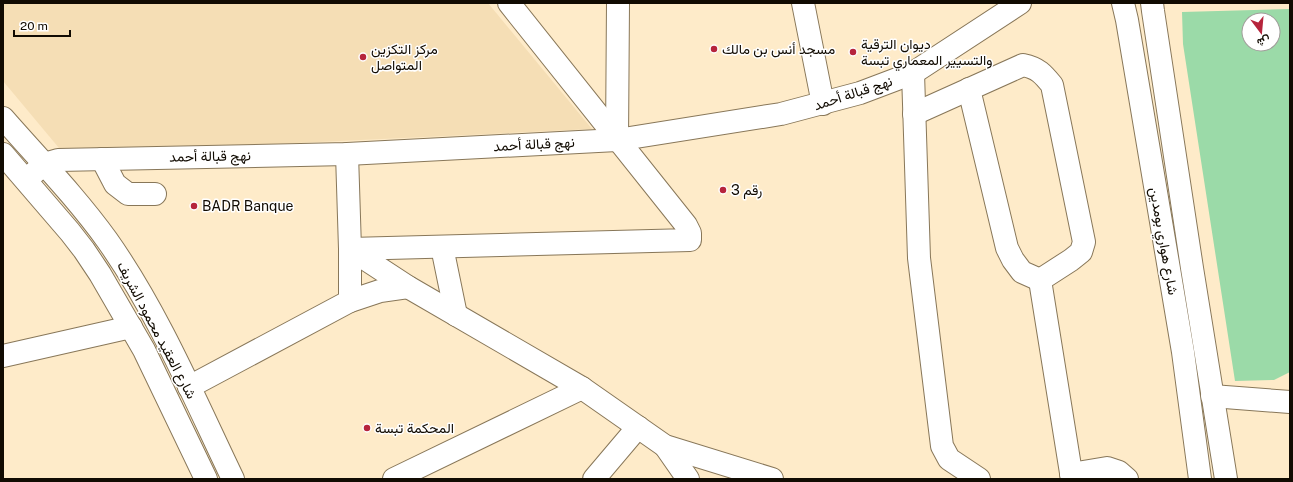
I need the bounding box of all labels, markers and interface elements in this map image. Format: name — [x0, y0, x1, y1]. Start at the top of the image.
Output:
scale bar — [14, 12, 70, 38]
north arrow — [1241, 12, 1281, 52]
text: 20 m — [20, 19, 48, 33]
text: ش — [1255, 33, 1272, 49]
place label: ديوان الترقية والتسيير المعماري تبسة — [861, 36, 993, 72]
place label: مركز التكزين المتواصل — [371, 41, 438, 74]
place label: مسجد أنس بن مالك — [722, 41, 835, 58]
marker: مسجد أنس بن مالك — [709, 44, 719, 54]
marker: ديوان الترقية والتسيير المعماري تبسة — [848, 47, 858, 57]
marker: مركز التكزين المتواصل — [358, 52, 368, 62]
street label: نهج قبالة أحمد — [812, 73, 895, 116]
street label: نهج قبالة أحمد — [493, 134, 575, 157]
street label: نهج قبالة أحمد — [169, 147, 251, 168]
place label: رقم 3 — [731, 182, 763, 199]
marker: رقم 3 — [718, 185, 728, 195]
street label: شارع هواري بومدين — [1143, 186, 1181, 297]
place label: BADR Banque — [202, 198, 294, 214]
marker: BADR Banque — [189, 201, 199, 211]
street label: شارع العقيد محمود الشريف — [111, 259, 200, 403]
place label: المحكمة تبسة — [375, 420, 454, 437]
marker: المحكمة تبسة — [362, 423, 372, 433]

